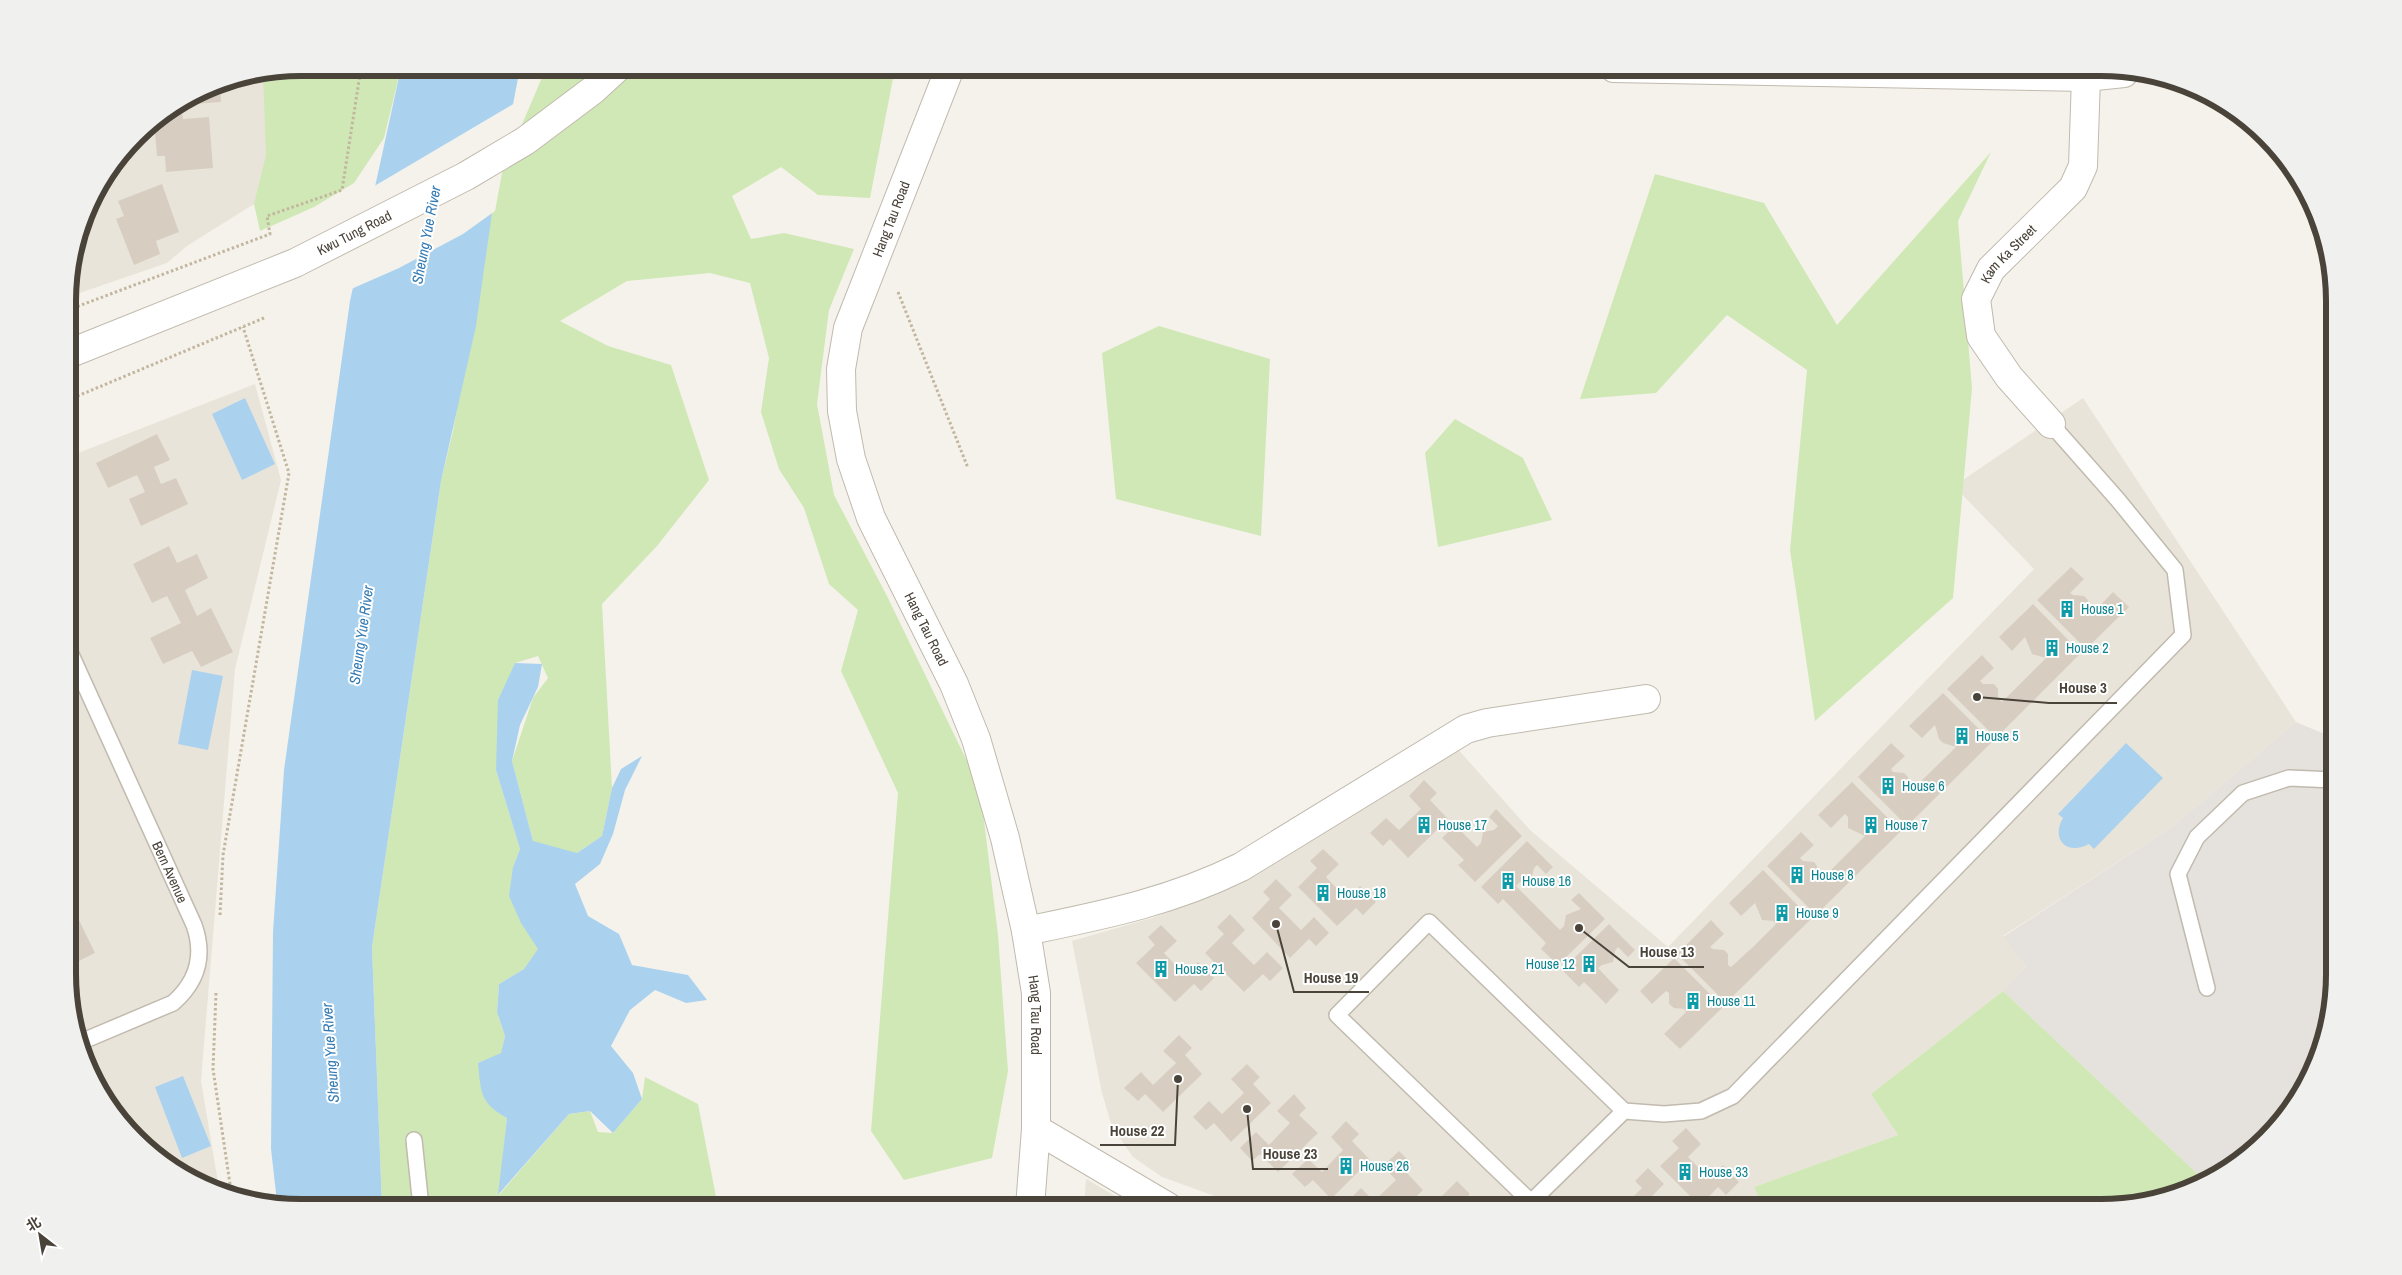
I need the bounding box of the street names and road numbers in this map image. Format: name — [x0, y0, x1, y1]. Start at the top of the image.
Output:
street label: Hang Tau Road — [868, 179, 914, 259]
street label: Kwu Tung Road — [314, 206, 395, 259]
street label: Kam Ka Street — [1976, 221, 2040, 286]
street label: Hang Tau Road — [901, 589, 952, 669]
street label: Bern Avenue — [148, 839, 192, 906]
street label: Hang Tau Road — [1024, 974, 1045, 1055]

